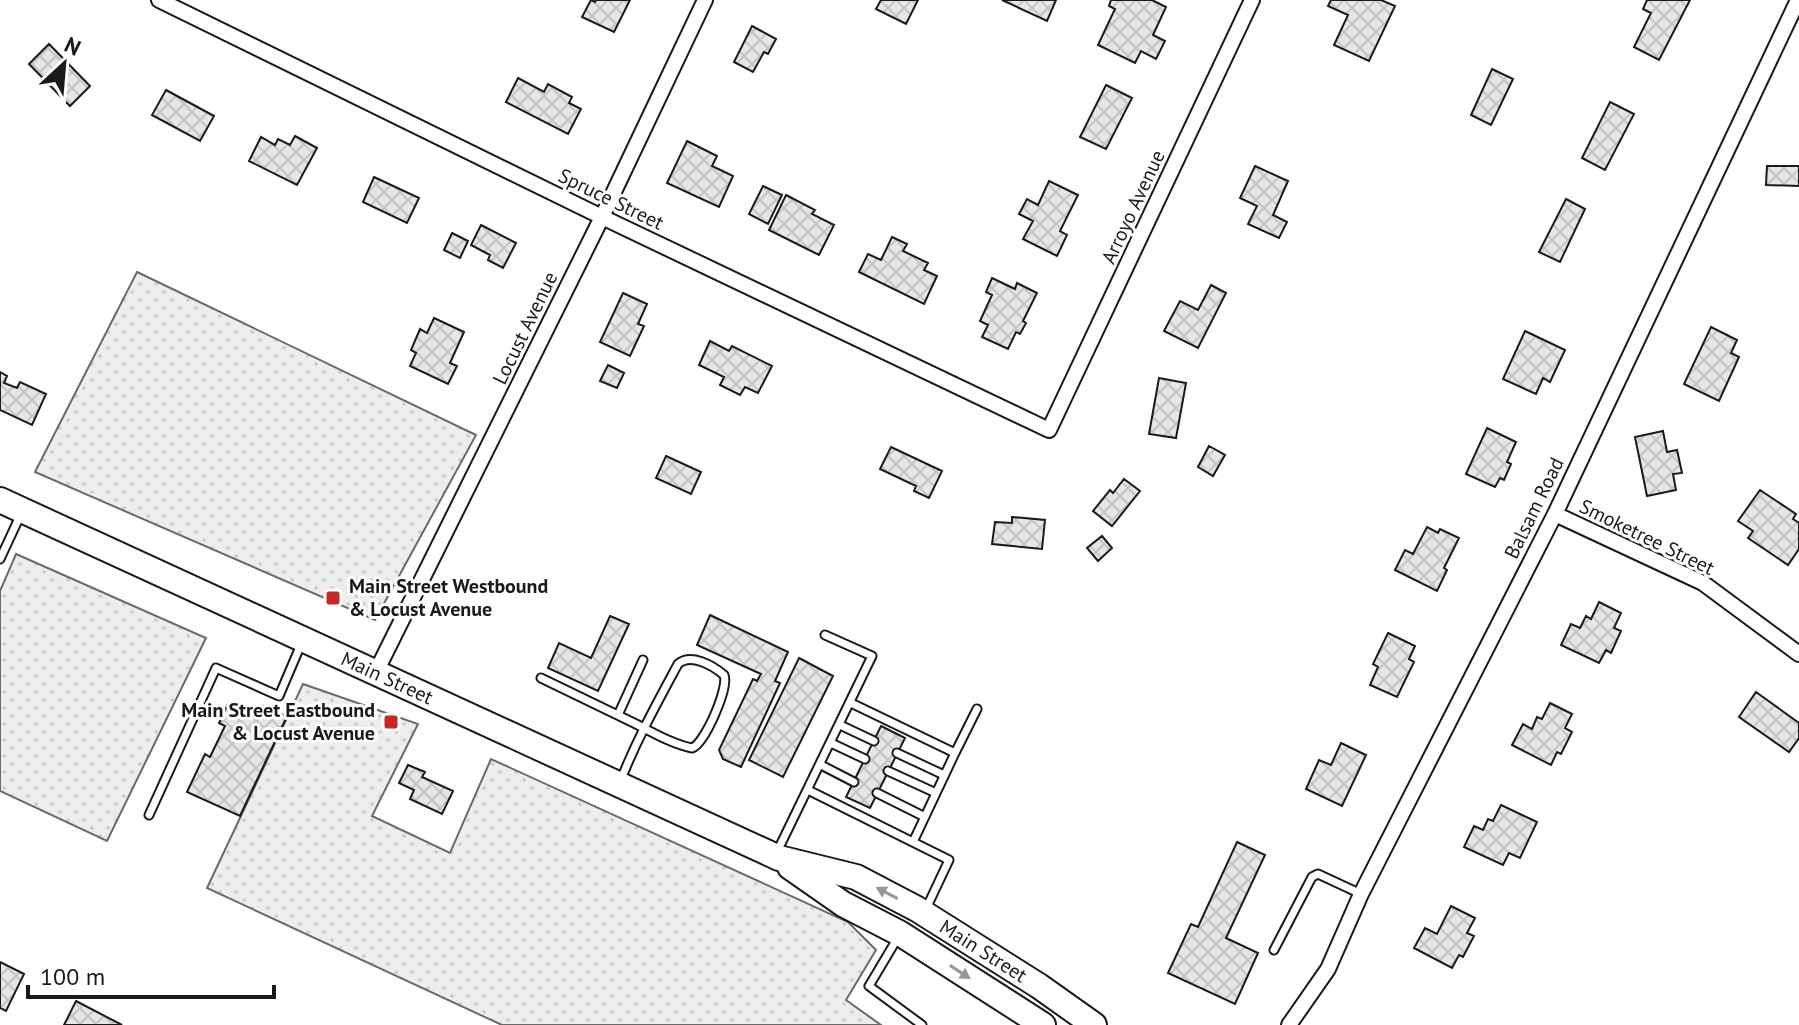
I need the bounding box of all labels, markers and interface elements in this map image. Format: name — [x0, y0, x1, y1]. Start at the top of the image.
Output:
north arrow — [24, 24, 104, 104]
text: N — [60, 30, 85, 62]
street label: Arroyo Avenue — [1095, 146, 1171, 268]
street label: Spruce Street — [554, 162, 668, 236]
street label: Locust Avenue — [487, 267, 563, 389]
street label: Balsam Road — [1498, 453, 1570, 563]
street label: Smoketree Street — [1575, 493, 1719, 581]
place label: Main Street Westbound & Locust Avenue — [349, 573, 548, 622]
marker: Main Street Westbound & Locust Avenue — [324, 589, 342, 607]
street label: Main Street — [337, 646, 437, 710]
place label: Main Street Eastbound & Locust Avenue — [181, 697, 375, 746]
marker: Main Street Eastbound & Locust Avenue — [382, 713, 400, 731]
one-way arrow — [875, 887, 898, 900]
street label: Main Street — [935, 914, 1032, 988]
scale bar — [28, 949, 274, 999]
text: 100 m — [40, 961, 105, 992]
one-way arrow — [949, 964, 970, 979]

